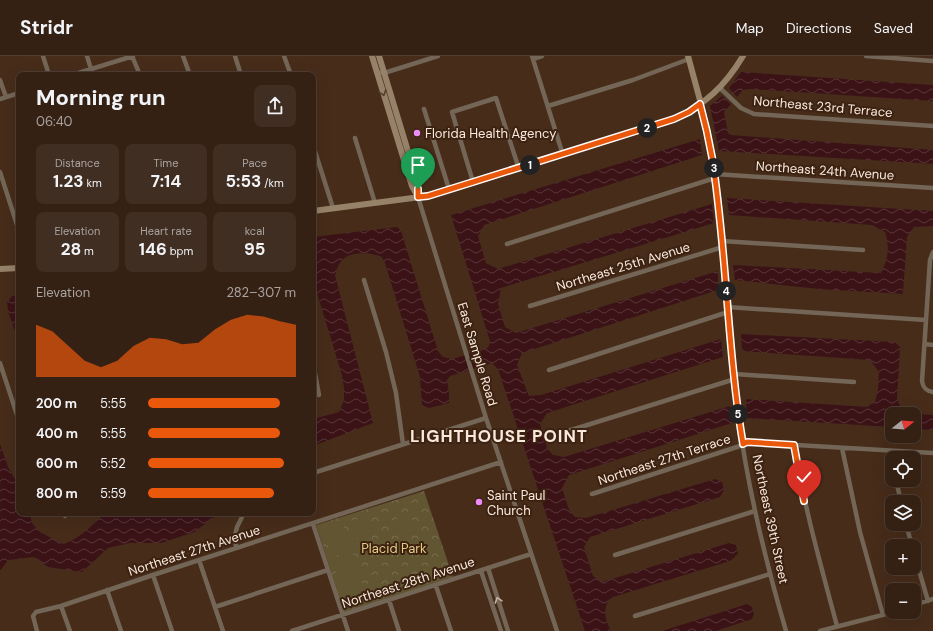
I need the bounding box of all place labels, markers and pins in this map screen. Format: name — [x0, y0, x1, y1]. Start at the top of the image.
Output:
pin: 2 — [637, 118, 657, 138]
place label: Florida Health Agency — [425, 125, 557, 142]
marker: Florida Health Agency — [412, 128, 422, 138]
pin — [401, 148, 435, 189]
pin: 1 — [520, 155, 540, 175]
pin: 3 — [704, 158, 724, 178]
pin: 4 — [716, 281, 736, 301]
pin: 5 — [728, 404, 748, 424]
pin — [787, 460, 821, 501]
place label: Saint Paul Church — [487, 487, 545, 519]
marker: Saint Paul Church — [474, 497, 484, 507]

